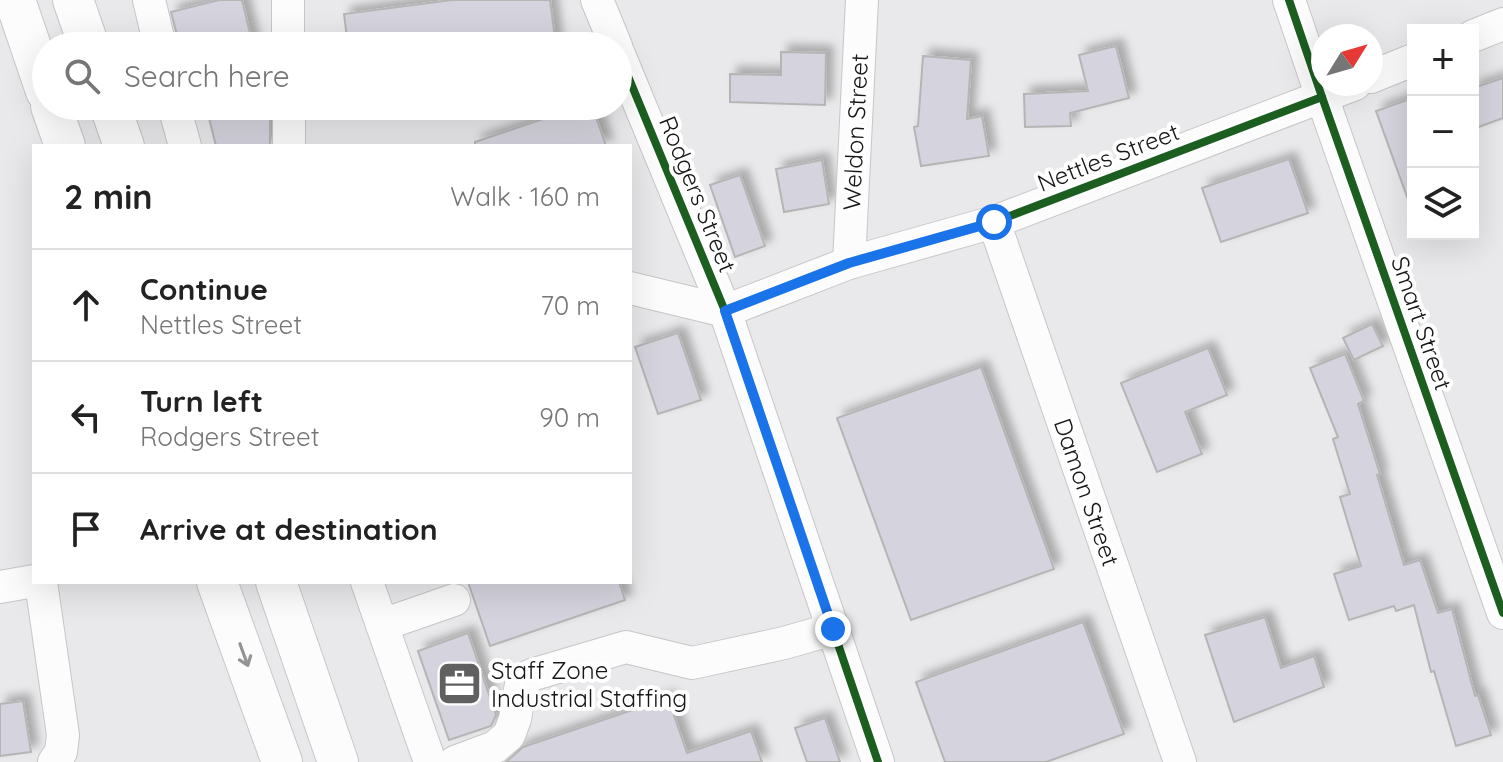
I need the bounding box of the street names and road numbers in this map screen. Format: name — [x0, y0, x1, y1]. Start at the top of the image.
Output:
street label: Weldon Street — [836, 53, 874, 211]
street label: Rodgers Street — [653, 112, 743, 276]
street label: Nettles Street — [1033, 116, 1183, 198]
street label: Smart Street — [1385, 252, 1459, 394]
street label: Damon Street — [1048, 414, 1126, 570]

